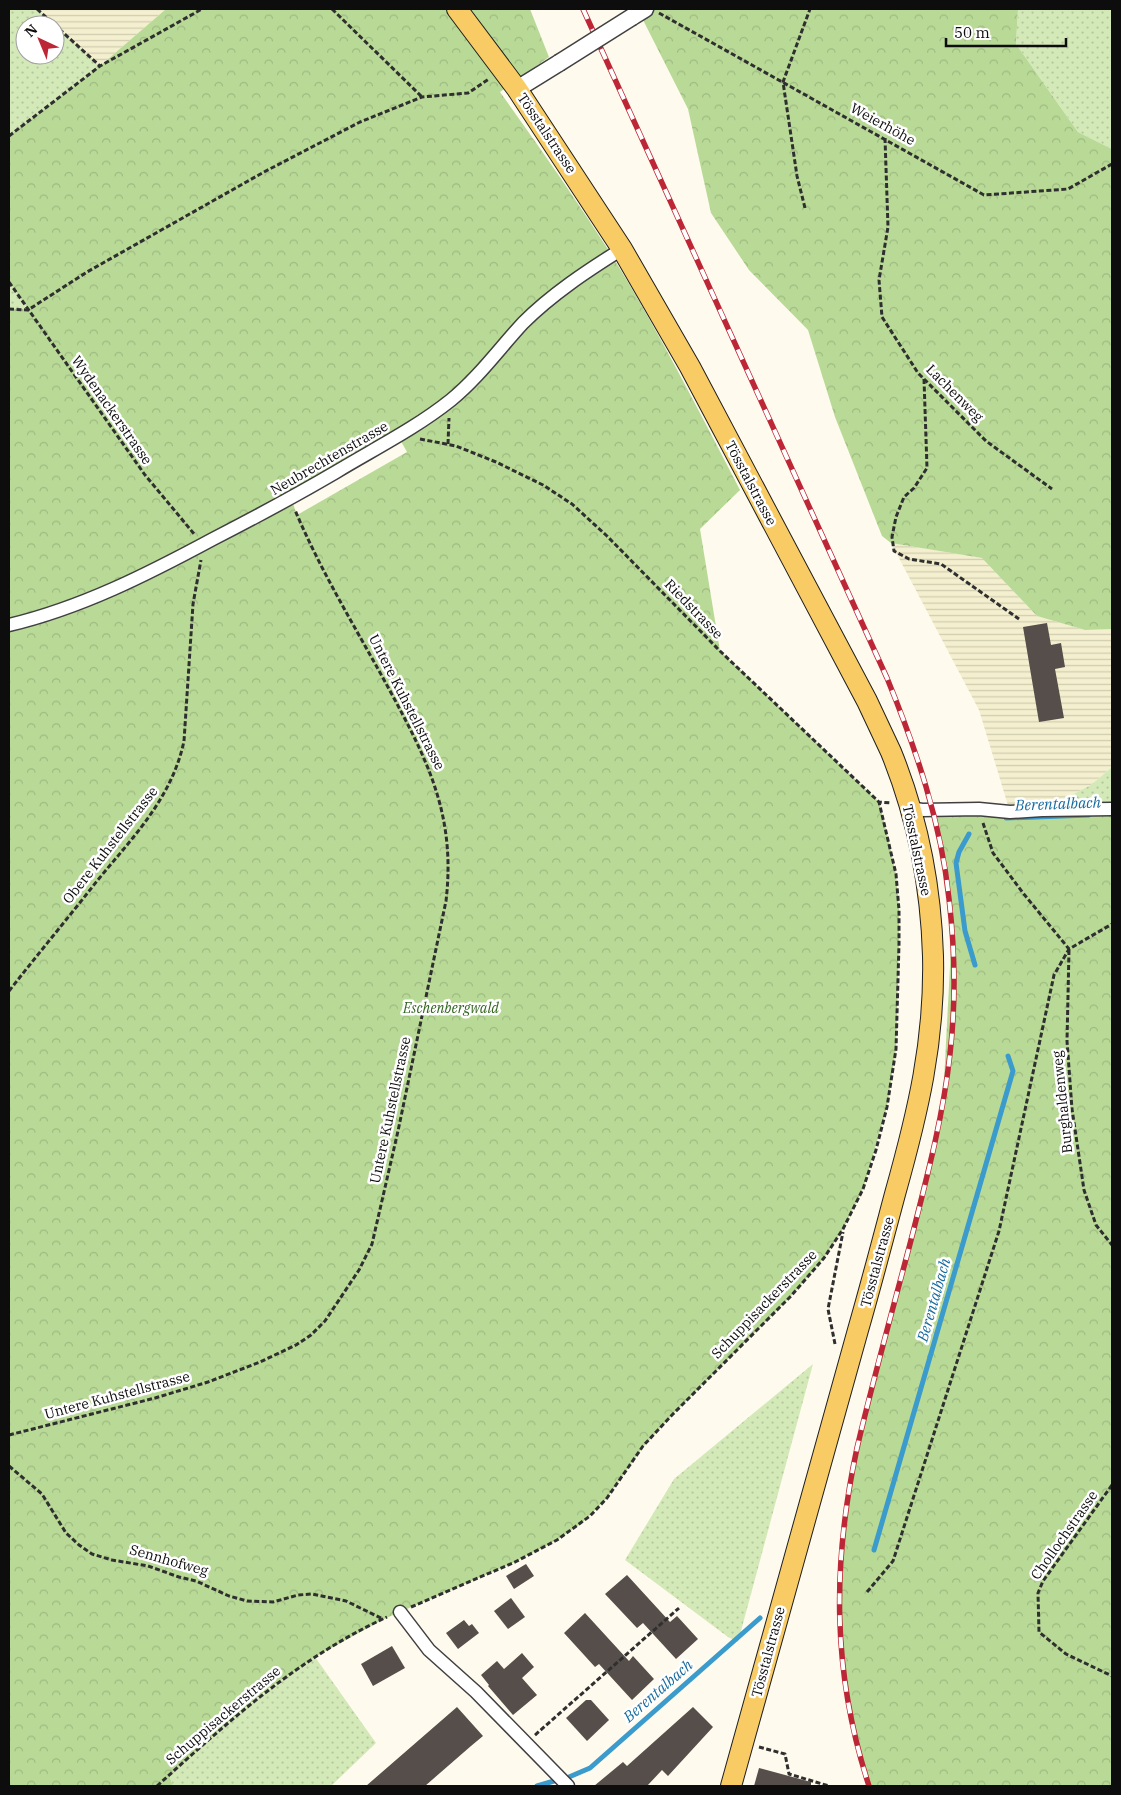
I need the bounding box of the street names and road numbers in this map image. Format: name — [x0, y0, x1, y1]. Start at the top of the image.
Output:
street label: Tösstalstrasse — [513, 89, 581, 177]
street label: Weierhöhe — [847, 99, 919, 149]
street label: Wydenackerstrasse — [68, 352, 156, 468]
street label: Lachenweg — [922, 360, 988, 426]
street label: Neubrechtenstrasse — [267, 417, 391, 499]
street label: Tösstalstrasse — [721, 438, 781, 528]
street label: Riedstrasse — [661, 575, 727, 643]
street label: Untere Kuhstellstrasse — [365, 631, 449, 773]
street label: Obere Kuhstellstrasse — [59, 783, 161, 907]
street label: Tösstalstrasse — [898, 803, 936, 897]
street label: Untere Kuhstellstrasse — [366, 1035, 414, 1185]
street label: Burghaldenweg — [1048, 1049, 1076, 1154]
street label: Tösstalstrasse — [856, 1215, 898, 1309]
street label: Schuppisackerstrasse — [707, 1246, 821, 1362]
street label: Untere Kuhstellstrasse — [42, 1367, 192, 1423]
street label: Chollochstrasse — [1027, 1487, 1101, 1583]
street label: Sennhofweg — [128, 1540, 211, 1580]
street label: Tösstalstrasse — [747, 1605, 789, 1699]
street label: Schuppisackerstrasse — [162, 1662, 284, 1768]

